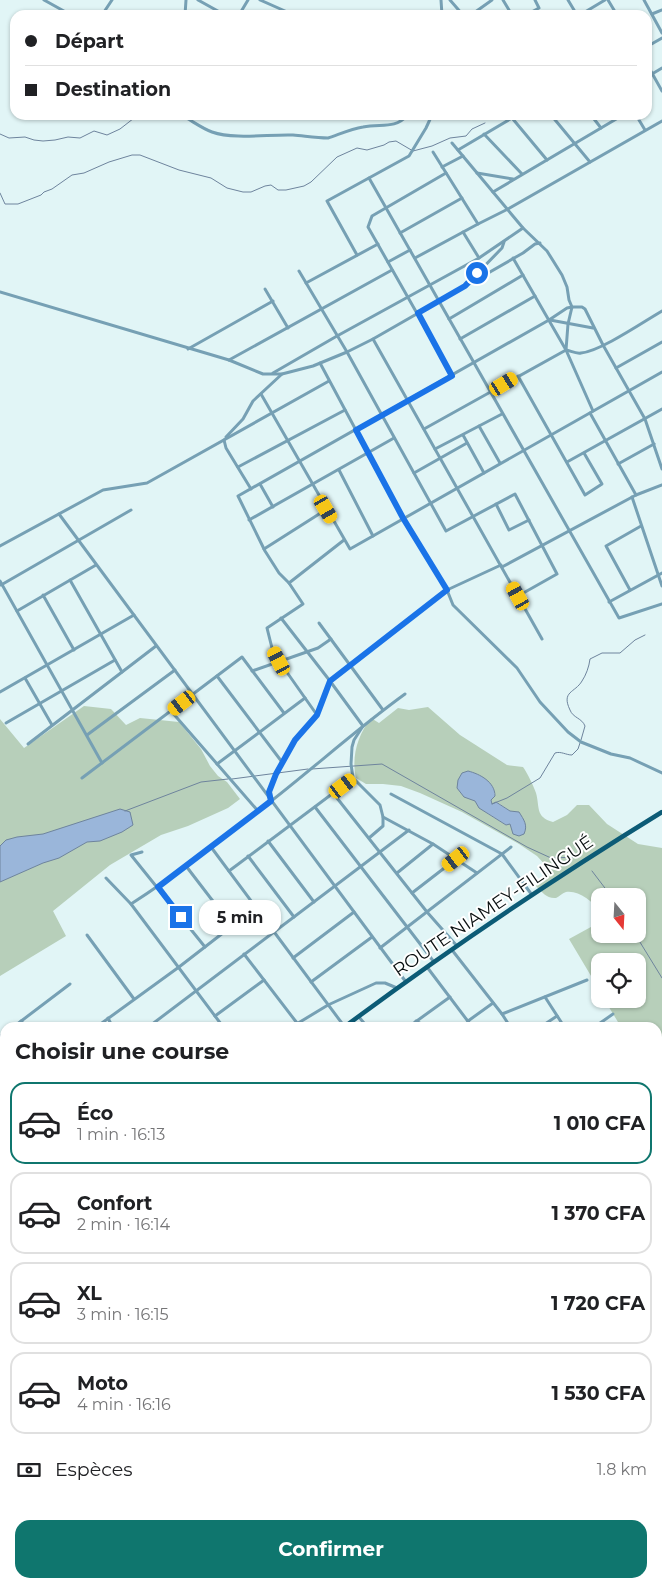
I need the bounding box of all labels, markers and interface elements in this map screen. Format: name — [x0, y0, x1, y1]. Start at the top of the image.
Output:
text: Départ — [55, 30, 124, 53]
text: Destination — [55, 78, 171, 101]
route start — [466, 262, 488, 284]
car — [487, 370, 520, 398]
car — [312, 492, 339, 526]
car — [504, 579, 531, 613]
car — [265, 644, 292, 678]
car — [165, 688, 198, 718]
car — [326, 771, 359, 801]
street label: ROUTE NIAMEY-FILINGUÉ — [389, 831, 597, 981]
car — [439, 844, 472, 874]
north arrow — [591, 888, 646, 942]
map controls — [591, 888, 646, 1008]
callout: 5 min — [198, 900, 281, 934]
route end — [170, 906, 192, 928]
text: 5 min — [217, 908, 263, 927]
button: locate — [591, 953, 646, 1008]
text: Choisir une course — [15, 1038, 229, 1065]
icon: car — [17, 1101, 62, 1146]
text: Éco — [77, 1102, 113, 1125]
text: 1 010 CFA — [554, 1112, 645, 1135]
text: 1 min · 16:13 — [77, 1125, 165, 1144]
icon: car — [17, 1191, 62, 1236]
text: Confort — [77, 1192, 152, 1215]
text: 1 370 CFA — [552, 1202, 645, 1225]
text: 2 min · 16:14 — [77, 1215, 170, 1234]
icon: car — [17, 1281, 62, 1326]
text: XL — [77, 1282, 102, 1305]
text: 1 720 CFA — [551, 1292, 645, 1315]
text: 3 min · 16:15 — [77, 1305, 168, 1324]
icon: car — [17, 1371, 62, 1416]
text: Moto — [77, 1372, 128, 1395]
text: 1 530 CFA — [552, 1382, 645, 1405]
text: 4 min · 16:16 — [77, 1395, 171, 1414]
icon: cash — [15, 1456, 43, 1484]
text: Espèces — [55, 1458, 132, 1481]
text: 1.8 km — [597, 1460, 647, 1479]
button: Confirmer — [15, 1520, 647, 1578]

